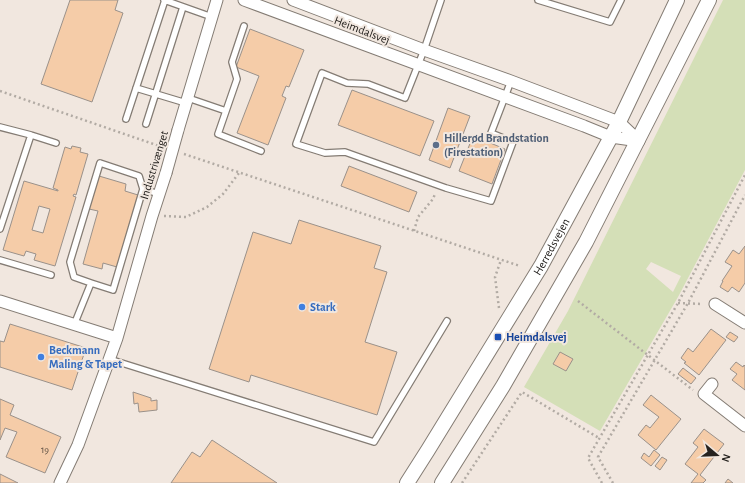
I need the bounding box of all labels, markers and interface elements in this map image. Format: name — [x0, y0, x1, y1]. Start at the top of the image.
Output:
street label: Heimdalsvej — [332, 14, 392, 47]
street label: Industrivænget — [138, 129, 170, 201]
place label: Hillerød Brandstation (Firestation) — [444, 132, 549, 159]
marker: Hillerød Brandstation (Firestation) — [431, 140, 441, 150]
street label: Herredsvejen — [531, 216, 572, 277]
place label: Stark — [310, 301, 336, 313]
marker: Stark — [297, 302, 307, 312]
place label: Heimdalsvej — [506, 331, 567, 344]
marker: Heimdalsvej — [493, 332, 503, 342]
place label: Beckmann Maling & Tapet — [49, 344, 122, 370]
marker: Beckmann Maling & Tapet — [36, 352, 46, 362]
north arrow — [697, 435, 737, 475]
house number: 19 — [41, 445, 49, 455]
text: N — [720, 453, 732, 464]

